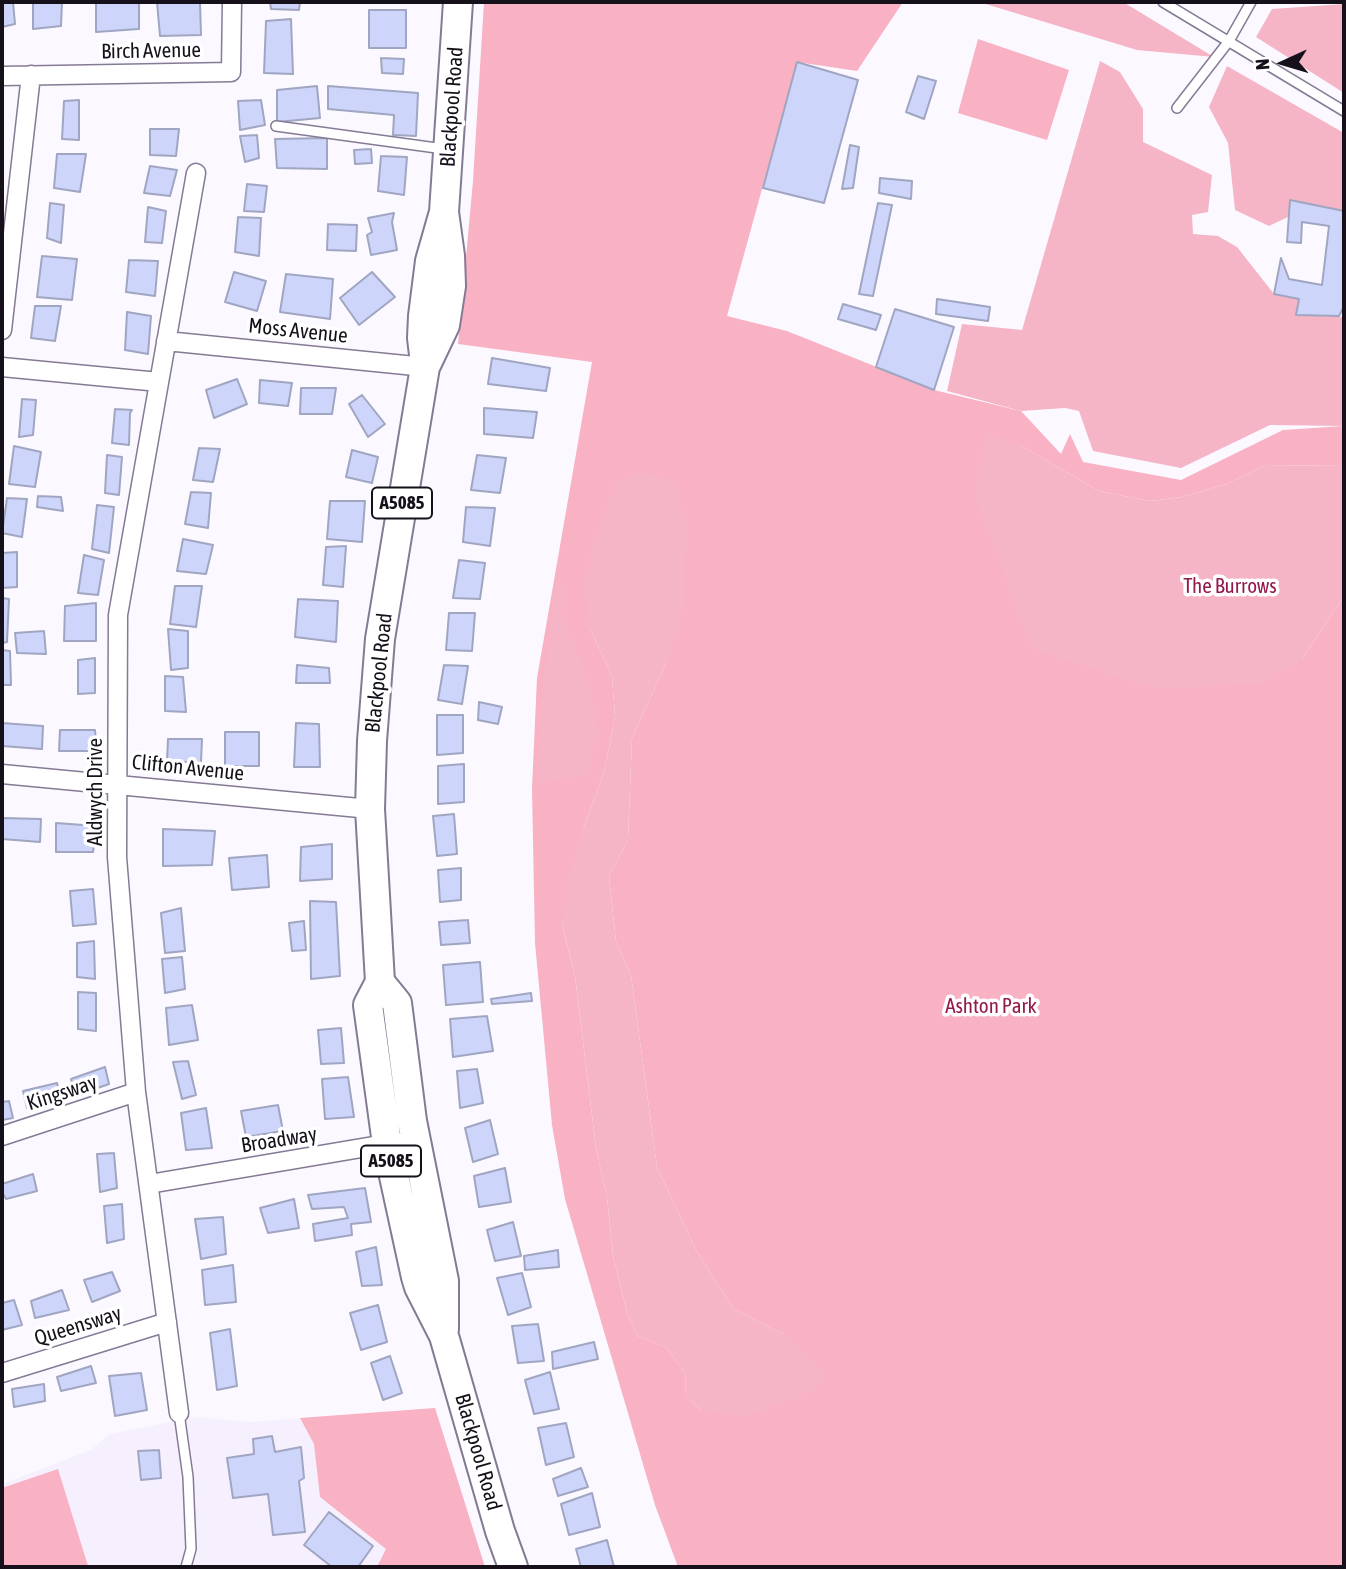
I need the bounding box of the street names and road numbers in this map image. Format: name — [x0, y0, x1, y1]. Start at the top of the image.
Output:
street label: Birch Avenue — [101, 38, 201, 64]
street label: Blackpool Road — [435, 46, 469, 168]
street label: Moss Avenue — [247, 313, 349, 349]
road number: A5085 — [372, 488, 432, 518]
street label: Blackpool Road — [360, 612, 398, 734]
street label: Aldwych Drive — [82, 738, 108, 846]
street label: Clifton Avenue — [131, 750, 245, 786]
street label: Kingsway — [24, 1070, 100, 1116]
street label: Broadway — [239, 1122, 319, 1158]
road number: A5085 — [361, 1146, 421, 1176]
street label: Queensway — [31, 1301, 125, 1351]
street label: Blackpool Road — [449, 1391, 507, 1513]

